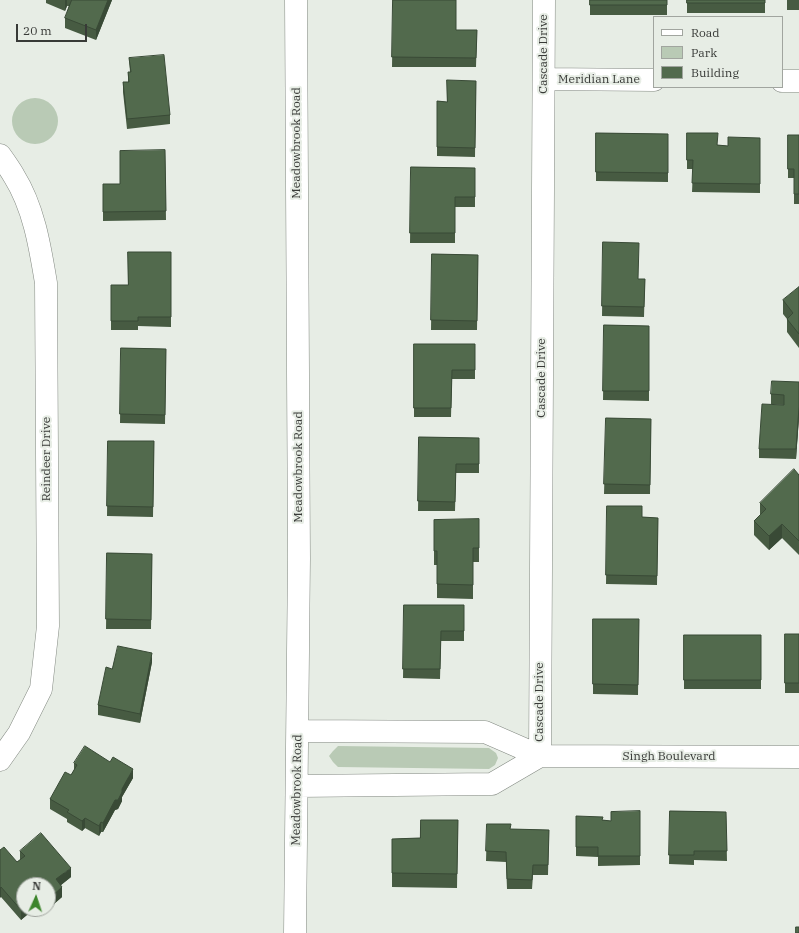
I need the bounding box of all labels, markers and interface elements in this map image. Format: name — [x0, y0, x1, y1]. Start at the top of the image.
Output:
street label: Cascade Drive — [537, 14, 551, 94]
scale bar — [18, 16, 89, 42]
legend — [653, 16, 783, 88]
text: 20 m — [23, 23, 52, 38]
text: Road — [691, 25, 720, 40]
text: Park — [691, 45, 717, 60]
text: Building — [691, 65, 739, 80]
street label: Meridian Lane — [558, 73, 640, 87]
street label: Meadowbrook Road — [290, 87, 304, 199]
street label: Cascade Drive — [535, 338, 549, 418]
street label: Meadowbrook Road — [292, 411, 306, 523]
street label: Reindeer Drive — [40, 417, 54, 501]
street label: Cascade Drive — [533, 662, 547, 742]
street label: Meadowbrook Road — [289, 734, 305, 846]
street label: Singh Boulevard — [623, 750, 715, 764]
north arrow — [16, 877, 56, 917]
text: N — [32, 879, 41, 893]

